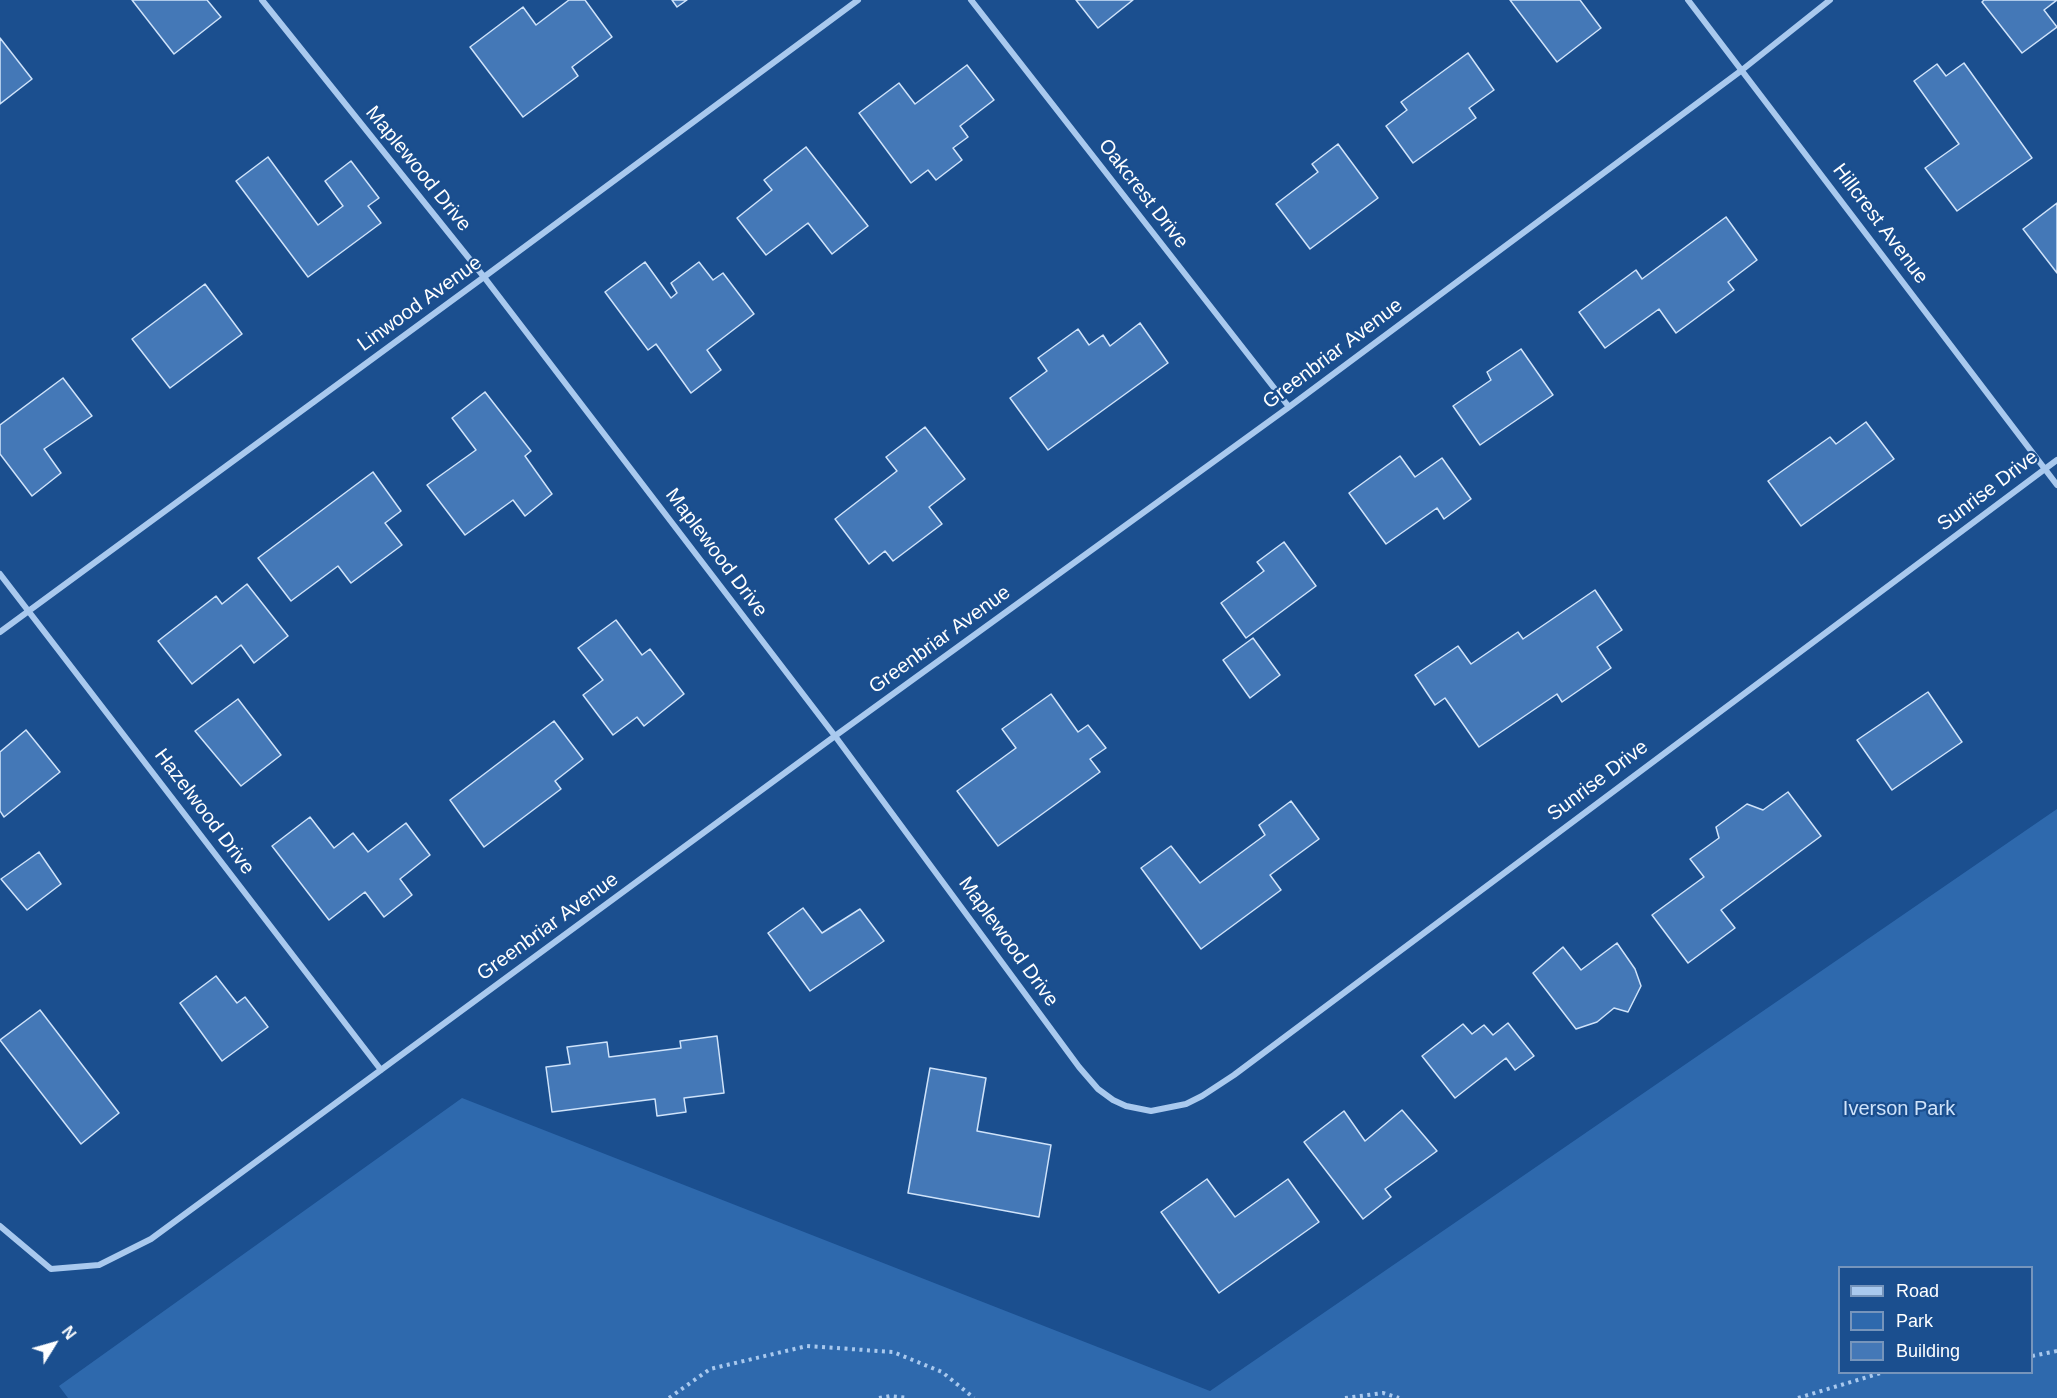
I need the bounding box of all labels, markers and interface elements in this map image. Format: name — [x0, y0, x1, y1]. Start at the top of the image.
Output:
street label: Maplewood Drive — [360, 101, 476, 237]
street label: Oakcrest Drive — [1093, 135, 1193, 253]
street label: Hillcrest Avenue — [1827, 159, 1933, 289]
street label: Linwood Avenue — [353, 251, 487, 357]
street label: Greenbriar Avenue — [1258, 294, 1408, 414]
street label: Sunrise Drive — [1933, 445, 2043, 537]
street label: Maplewood Drive — [660, 484, 772, 622]
street label: Greenbriar Avenue — [865, 581, 1015, 699]
street label: Sunrise Drive — [1543, 735, 1653, 827]
street label: Hazelwood Drive — [149, 744, 259, 880]
street label: Greenbriar Avenue — [473, 868, 623, 986]
street label: Maplewood Drive — [953, 872, 1063, 1012]
park label: Iverson Park — [1843, 1097, 1955, 1121]
legend — [1838, 1266, 2033, 1374]
text: Road — [1896, 1281, 1939, 1301]
text: Park — [1896, 1311, 1933, 1331]
north arrow — [24, 1314, 84, 1374]
text: N — [59, 1323, 79, 1343]
text: Building — [1896, 1341, 1960, 1361]

